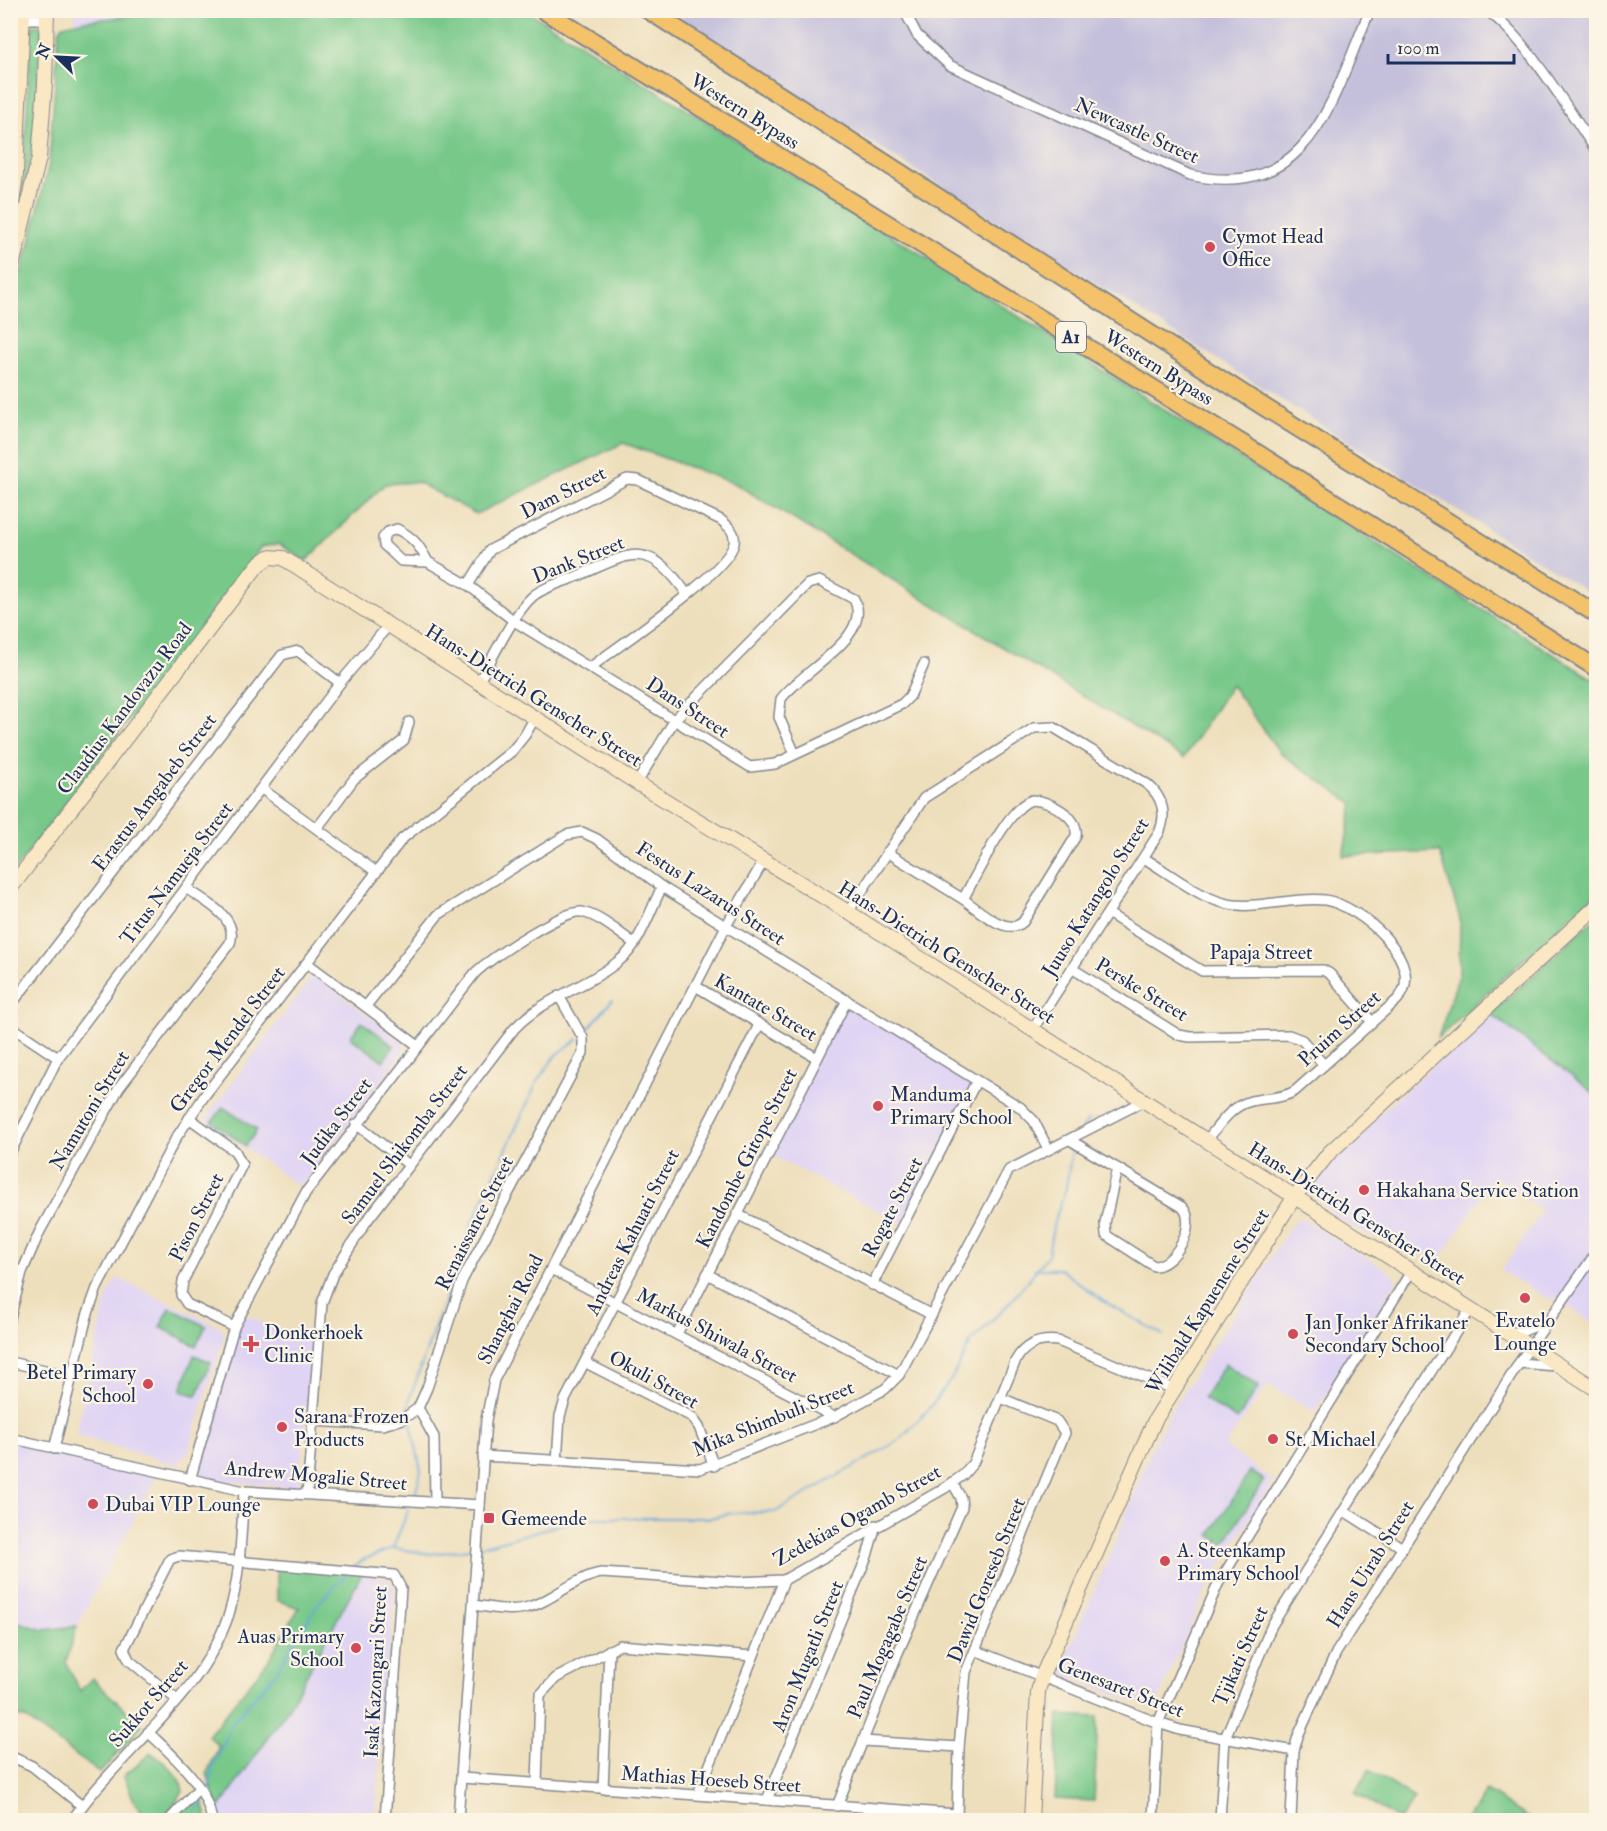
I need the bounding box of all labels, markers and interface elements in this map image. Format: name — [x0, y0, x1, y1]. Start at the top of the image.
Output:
north arrow — [27, 27, 87, 87]
scale bar — [1388, 27, 1514, 65]
text: 100 m — [1397, 37, 1440, 60]
text: N — [32, 40, 57, 63]
street label: Western Bypass — [684, 67, 804, 156]
street label: Newcastle Street — [1071, 92, 1203, 169]
place label: Cymot Head Office — [1222, 224, 1324, 272]
marker: Cymot Head Office — [1203, 240, 1217, 254]
road number: A1 — [1056, 322, 1086, 352]
street label: Western Bypass — [1098, 323, 1218, 412]
street label: Dam Street — [516, 460, 611, 525]
street label: Dank Street — [529, 530, 628, 589]
street label: Claudius Kandovazu Road — [51, 617, 197, 799]
street label: Hans-Dietrich Genscher Street — [421, 618, 647, 773]
street label: Dans Street — [641, 671, 734, 744]
street label: Erastus Amgabeb Street — [87, 708, 222, 876]
street label: Titus Namueja Street — [114, 796, 239, 950]
street label: Juuso Katangolo Street — [1036, 813, 1155, 982]
street label: Festus Lazarus Street — [631, 836, 790, 951]
street label: Hans-Dietrich Genscher Street — [834, 875, 1060, 1030]
street label: Papaja Street — [1209, 940, 1313, 966]
street label: Perske Street — [1091, 952, 1193, 1027]
street label: Gregor Mendel Street — [164, 961, 291, 1118]
street label: Kantate Street — [710, 968, 822, 1047]
street label: Pruim Street — [1293, 984, 1386, 1072]
street label: Namutoni Street — [44, 1045, 135, 1175]
street label: Samuel Shikomba Street — [336, 1059, 473, 1229]
street label: Kandombe Gitope Street — [690, 1064, 804, 1253]
street label: Judika Street — [295, 1072, 378, 1171]
place label: Manduma Primary School — [890, 1082, 1012, 1130]
marker: Manduma Primary School — [871, 1099, 885, 1113]
street label: Hans-Dietrich Genscher Street — [1244, 1136, 1470, 1291]
street label: Andreas Kahuati Street — [579, 1144, 685, 1320]
street label: Renaissance Street — [430, 1151, 519, 1295]
street label: Rogate Street — [857, 1153, 929, 1261]
street label: Pison Street — [163, 1168, 230, 1266]
place label: Hakahana Service Station — [1376, 1178, 1579, 1203]
marker: Hakahana Service Station — [1357, 1183, 1371, 1197]
street label: Wilibald Kapuenene Street — [1140, 1204, 1276, 1400]
street label: Shanghai Road — [472, 1250, 549, 1368]
street label: Markus Shiwala Street — [632, 1282, 802, 1389]
marker: Evatelo Lounge — [1518, 1291, 1532, 1305]
place label: Evatelo Lounge — [1493, 1308, 1557, 1356]
place label: Jan Jonker Afrikaner Secondary School — [1304, 1310, 1469, 1358]
place label: Donkerhoek Clinic — [264, 1320, 364, 1368]
marker: Jan Jonker Afrikaner Secondary School — [1286, 1327, 1300, 1341]
marker: Donkerhoek Clinic — [242, 1335, 260, 1353]
street label: Okuli Street — [604, 1345, 703, 1415]
place label: Betel Primary School — [26, 1360, 137, 1408]
street label: Mika Shimbuli Street — [689, 1375, 858, 1462]
marker: Betel Primary School — [141, 1377, 155, 1391]
place label: Sarana Frozen Products — [294, 1404, 409, 1452]
marker: Sarana Frozen Products — [275, 1420, 289, 1434]
place label: St. Michael — [1285, 1427, 1376, 1452]
marker: St. Michael — [1266, 1432, 1280, 1446]
street label: Andrew Mogalie Street — [223, 1455, 409, 1496]
street label: Zedekias Ogamb Street — [769, 1459, 946, 1572]
place label: Dubai VIP Lounge — [105, 1492, 260, 1517]
street label: Dawid Goreseb Street — [942, 1494, 1031, 1666]
street label: Hans Uirab Street — [1321, 1495, 1420, 1633]
marker: Dubai VIP Lounge — [86, 1497, 100, 1511]
place label: Gemeende — [501, 1506, 587, 1531]
marker: Gemeende — [482, 1511, 496, 1525]
place label: A. Steenkamp Primary School — [1176, 1538, 1299, 1586]
street label: Paul Mogagabe Street — [842, 1552, 933, 1722]
marker: A. Steenkamp Primary School — [1158, 1554, 1172, 1568]
street label: Aron Mugatli Street — [765, 1576, 849, 1736]
street label: Isak Kazongari Street — [359, 1585, 393, 1759]
street label: Tjikati Street — [1207, 1602, 1274, 1710]
place label: Auas Primary School — [236, 1624, 345, 1672]
marker: Auas Primary School — [349, 1641, 363, 1655]
street label: Genesaret Street — [1054, 1652, 1188, 1723]
street label: Sukkot Street — [103, 1654, 194, 1753]
street label: Mathias Hoeseb Street — [620, 1761, 802, 1798]

